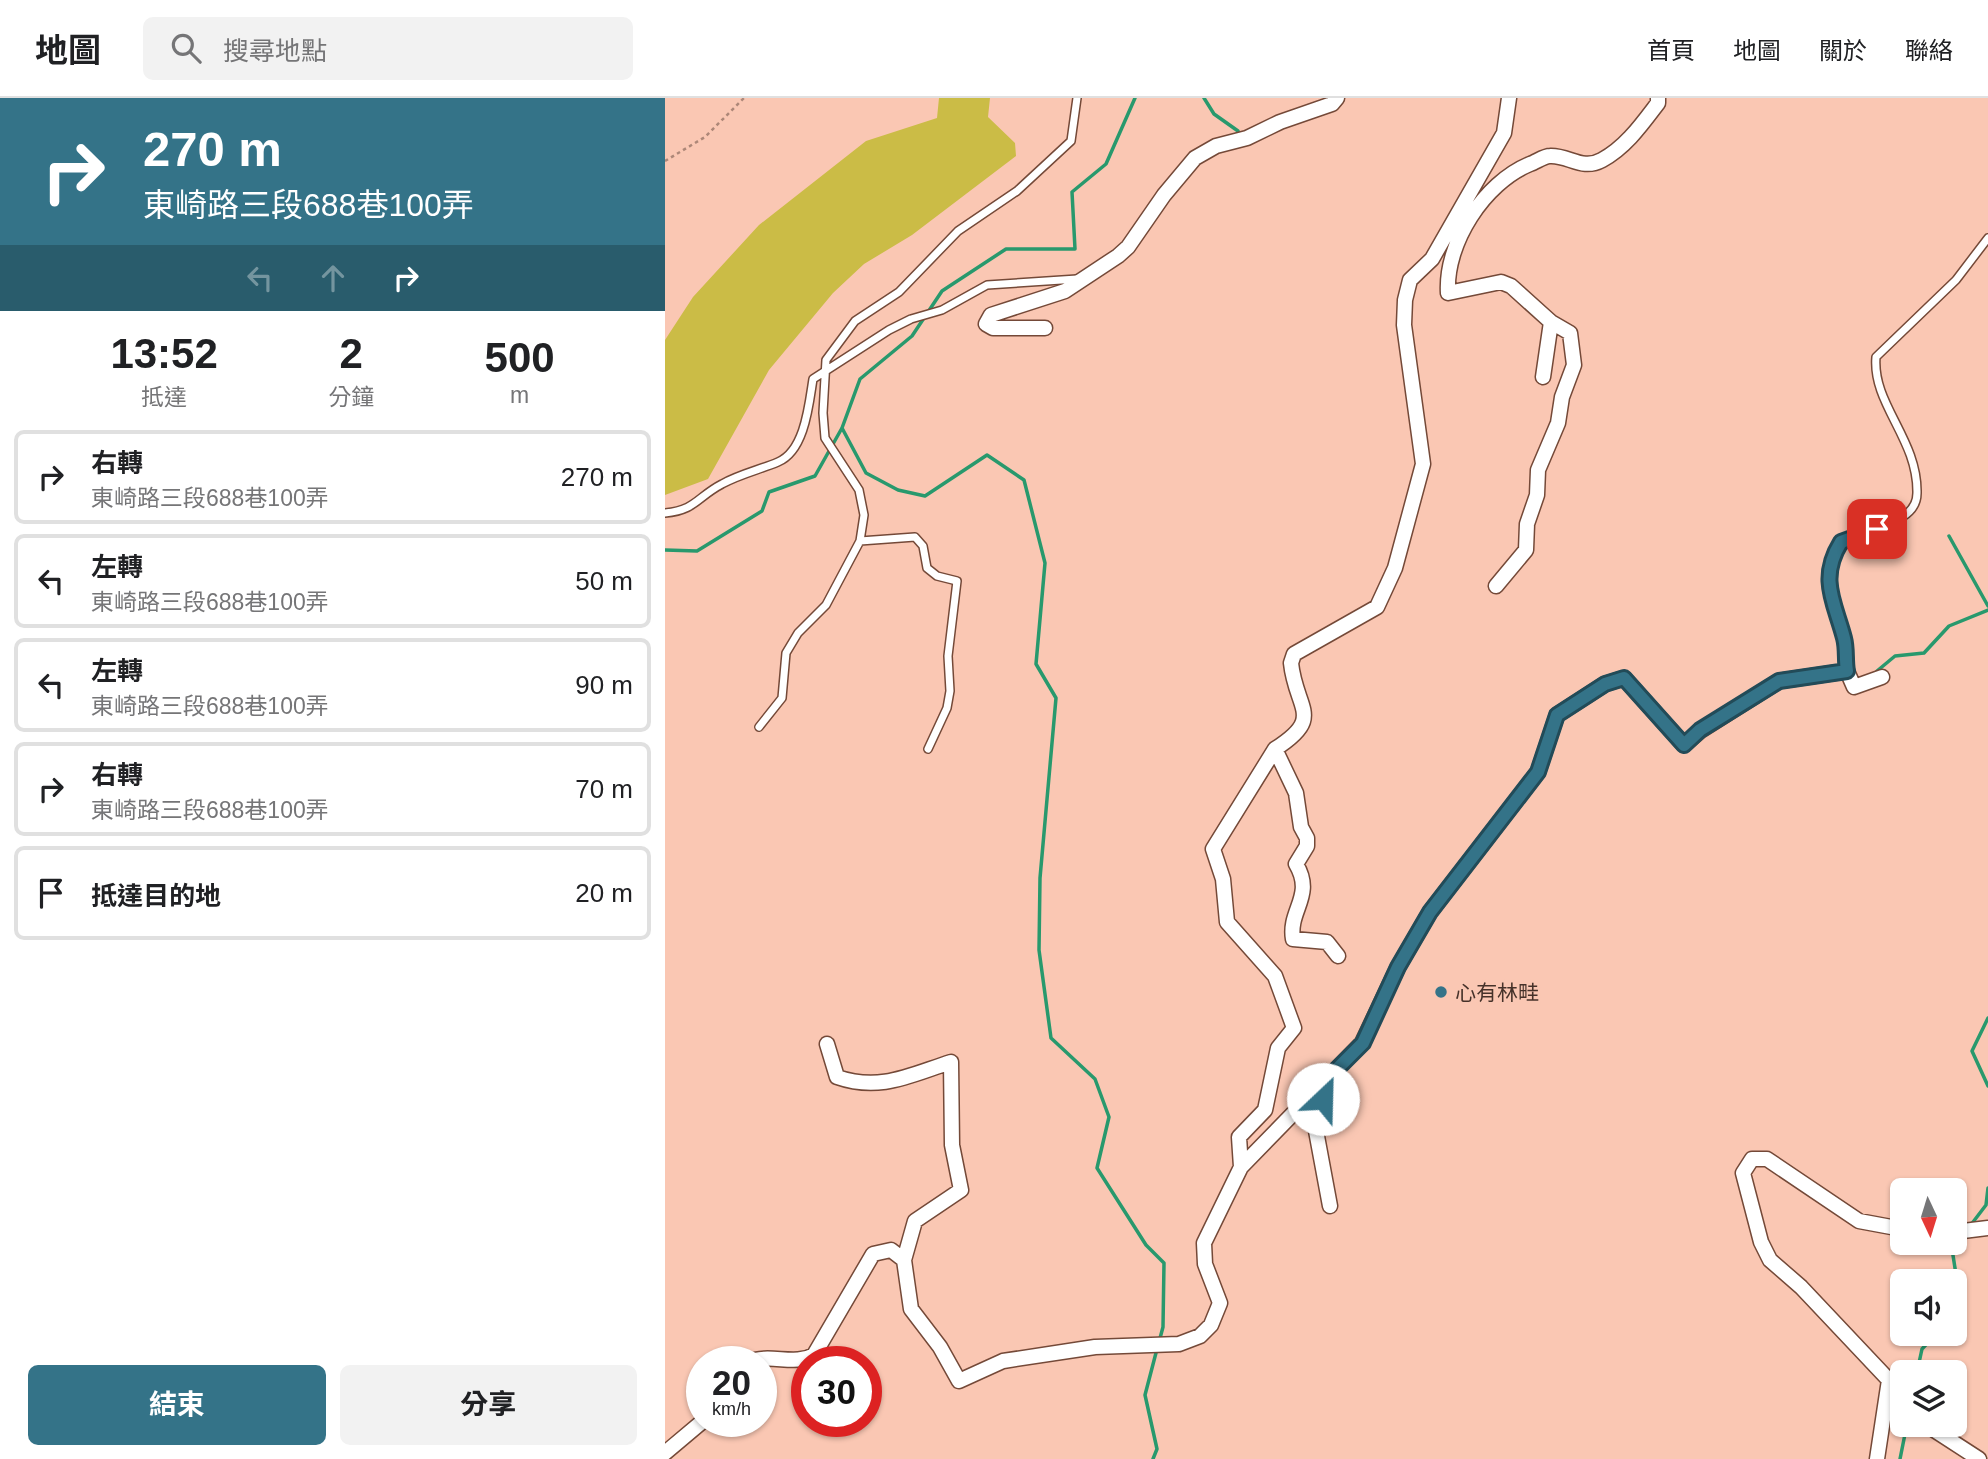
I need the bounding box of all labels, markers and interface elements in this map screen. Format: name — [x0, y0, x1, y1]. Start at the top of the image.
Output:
search box — [143, 17, 633, 80]
icon: search — [167, 29, 205, 67]
text: 地圖 — [35, 32, 101, 69]
text: 搜尋地點 — [223, 36, 327, 66]
text: 首頁 — [1647, 37, 1695, 64]
text: 地圖 — [1733, 37, 1781, 64]
text: 關於 — [1819, 37, 1867, 64]
text: 聯絡 — [1905, 37, 1953, 64]
text: 270 m — [143, 122, 282, 176]
icon: right — [28, 126, 119, 217]
text: 東崎路三段688巷100弄 — [143, 187, 474, 223]
icon: left — [241, 259, 279, 297]
icon: ahead — [314, 259, 352, 297]
icon: right — [387, 259, 425, 297]
text: 13:52 — [110, 330, 218, 377]
text: 2 — [339, 330, 363, 377]
text: 500 — [485, 334, 555, 381]
text: m — [510, 382, 529, 408]
text: 抵達 — [141, 384, 187, 410]
text: 分鐘 — [328, 384, 374, 410]
text: 右轉 — [91, 448, 143, 478]
icon: right — [32, 458, 70, 496]
text: 270 m — [561, 462, 633, 492]
text: 東崎路三段688巷100弄 — [91, 485, 329, 511]
pin — [1847, 499, 1907, 559]
icon: arrive — [1858, 510, 1896, 548]
text: 左轉 — [91, 552, 143, 582]
icon: left — [32, 562, 70, 600]
text: 50 m — [575, 566, 633, 596]
text: 東崎路三段688巷100弄 — [91, 589, 329, 615]
text: 左轉 — [91, 656, 143, 686]
icon: left — [32, 666, 70, 704]
text: 90 m — [575, 670, 633, 700]
text: 東崎路三段688巷100弄 — [91, 693, 329, 719]
text: 右轉 — [91, 760, 143, 790]
icon: right — [32, 770, 70, 808]
text: 70 m — [575, 774, 633, 804]
text: 東崎路三段688巷100弄 — [91, 797, 329, 823]
icon: arrive — [32, 874, 70, 912]
text: 20 m — [575, 878, 633, 908]
text: 抵達目的地 — [91, 881, 221, 911]
place label: 心有林畦 — [1455, 981, 1539, 1004]
marker: 心有林畦 — [1433, 984, 1449, 1000]
position arrow — [1286, 1062, 1360, 1136]
north arrow — [1890, 1178, 1967, 1255]
map controls — [1890, 1178, 1967, 1437]
button: sound — [1890, 1269, 1967, 1346]
speed limit sign: 30 — [791, 1346, 882, 1437]
button: layers — [1890, 1360, 1967, 1437]
text: 20 — [712, 1363, 751, 1402]
button: 結束 — [28, 1365, 326, 1445]
button: 分享 — [340, 1365, 637, 1445]
text: km/h — [712, 1399, 751, 1419]

